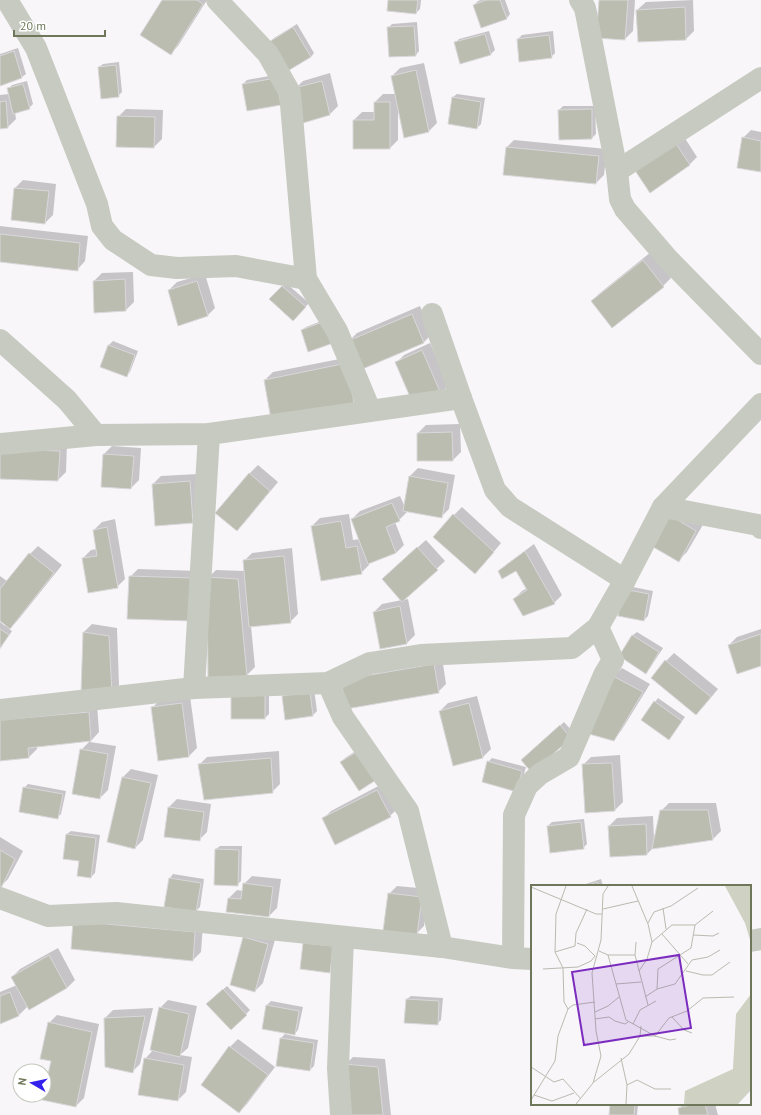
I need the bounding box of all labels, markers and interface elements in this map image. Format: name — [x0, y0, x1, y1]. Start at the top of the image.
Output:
scale bar — [14, 12, 105, 38]
text: 20 m — [20, 18, 46, 33]
inset map — [531, 885, 751, 1105]
north arrow — [12, 1063, 52, 1103]
text: N — [15, 1077, 30, 1086]

